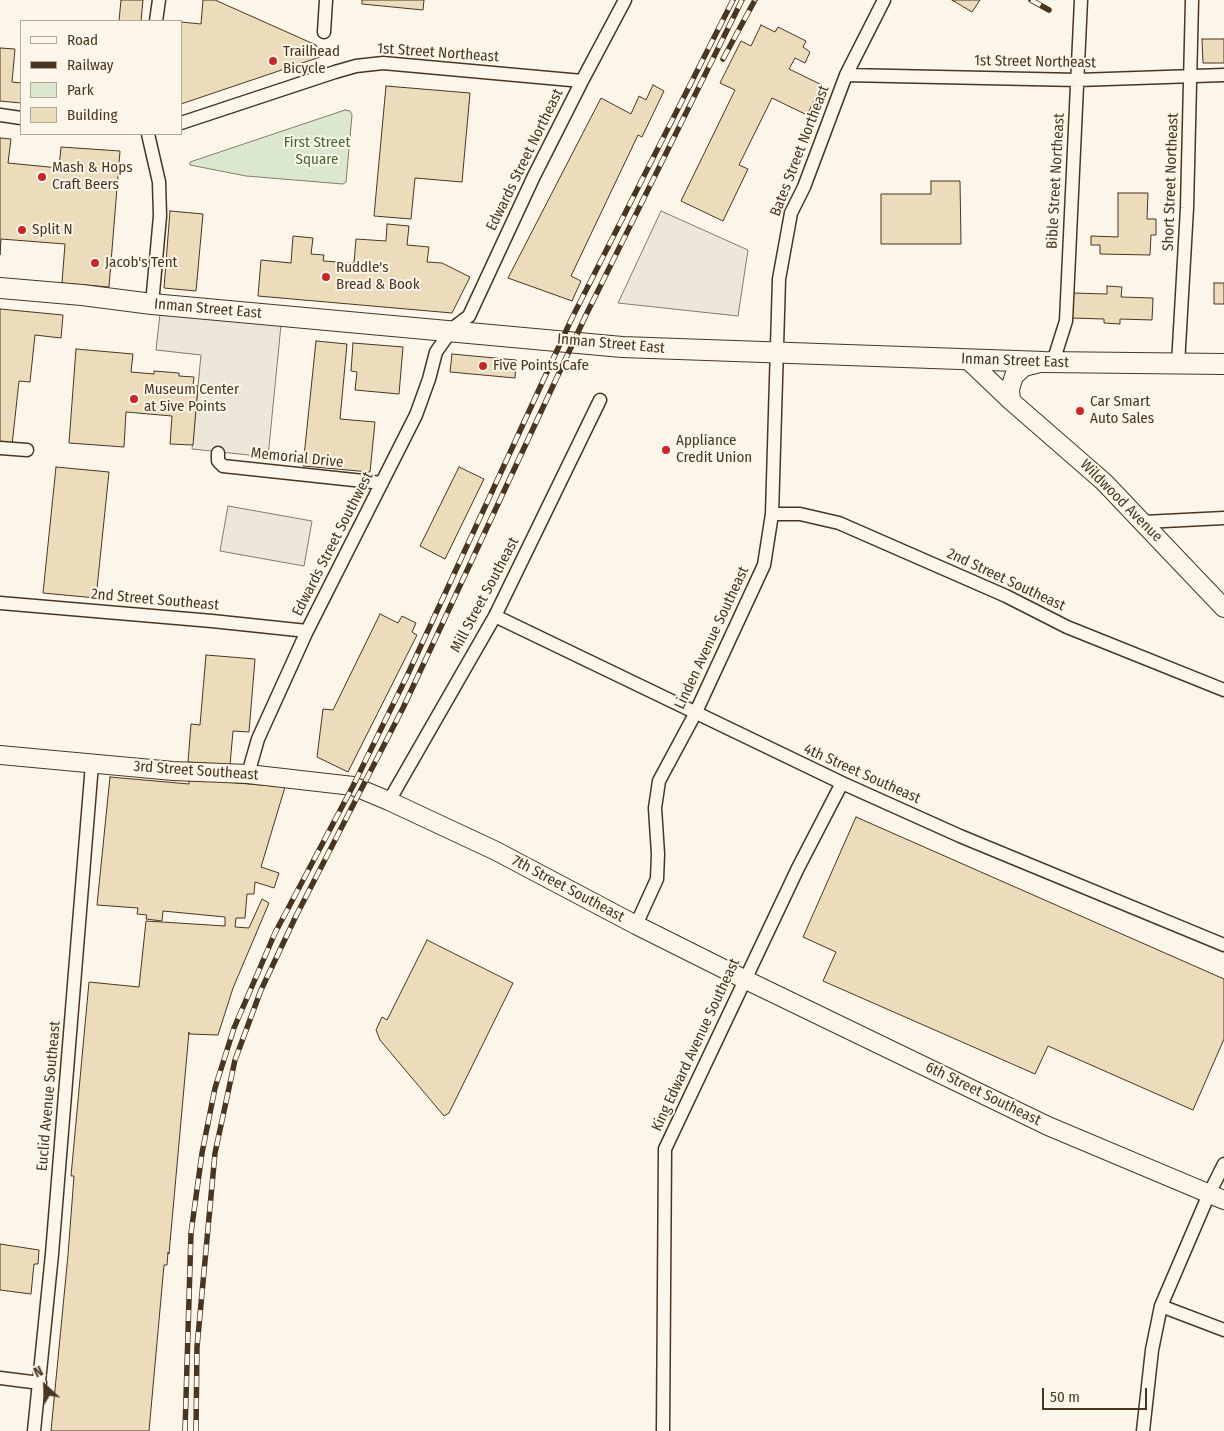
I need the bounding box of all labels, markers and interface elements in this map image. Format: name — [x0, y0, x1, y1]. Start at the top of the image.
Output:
legend — [20, 20, 182, 135]
text: Road — [67, 31, 98, 49]
street label: 1st Street Northeast — [377, 40, 499, 66]
place label: Trailhead Bicycle — [283, 43, 340, 78]
street label: 1st Street Northeast — [974, 52, 1096, 72]
marker: Trailhead Bicycle — [267, 55, 279, 67]
text: Railway — [67, 56, 114, 74]
text: Park — [67, 81, 94, 99]
street label: Bates Street Northeast — [767, 83, 833, 219]
street label: Edwards Street Northeast — [483, 86, 567, 234]
text: Building — [67, 106, 118, 124]
street label: Bible Street Northeast — [1043, 113, 1069, 249]
street label: Short Street Northeast — [1160, 113, 1182, 251]
park label: First Street Square — [284, 134, 350, 169]
place label: Mash & Hops Craft Beers — [52, 159, 133, 194]
marker: Mash & Hops Craft Beers — [36, 171, 48, 183]
place label: Split N — [32, 221, 73, 239]
marker: Split N — [16, 224, 28, 236]
place label: Jacob's Tent — [105, 254, 177, 272]
marker: Jacob's Tent — [89, 257, 101, 269]
place label: Ruddle's Bread & Book — [336, 259, 420, 294]
marker: Ruddle's Bread & Book — [320, 271, 332, 283]
street label: Inman Street East — [153, 295, 263, 323]
street label: Inman Street East — [556, 330, 666, 358]
street label: Inman Street East — [961, 350, 1069, 372]
place label: Five Points Cafe — [493, 357, 589, 375]
marker: Five Points Cafe — [477, 360, 489, 372]
place label: Museum Center at 5ive Points — [144, 381, 239, 416]
marker: Museum Center at 5ive Points — [128, 393, 140, 405]
place label: Car Smart Auto Sales — [1090, 393, 1154, 428]
marker: Car Smart Auto Sales — [1074, 405, 1086, 417]
place label: Appliance Credit Union — [676, 432, 752, 467]
street label: Memorial Drive — [250, 444, 344, 472]
marker: Appliance Credit Union — [660, 444, 672, 456]
street label: Wildwood Avenue — [1076, 456, 1166, 546]
street label: Edwards Street Southwest — [289, 469, 377, 619]
street label: Mill Street Southeast — [447, 534, 523, 656]
street label: 2nd Street Southeast — [944, 545, 1068, 615]
street label: Linden Avenue Southeast — [671, 564, 753, 712]
street label: 2nd Street Southeast — [90, 585, 220, 615]
street label: 4th Street Southeast — [801, 740, 923, 808]
street label: 3rd Street Southeast — [133, 758, 259, 784]
street label: 7th Street Southeast — [509, 852, 627, 926]
street label: King Edward Avenue Southeast — [648, 956, 744, 1134]
street label: Euclid Avenue Southeast — [33, 1020, 65, 1172]
street label: 6th Street Southeast — [922, 1058, 1044, 1130]
north arrow — [20, 1361, 70, 1411]
text: N — [31, 1362, 46, 1381]
scale bar — [1044, 1378, 1149, 1410]
text: 50 m — [1050, 1388, 1080, 1406]

